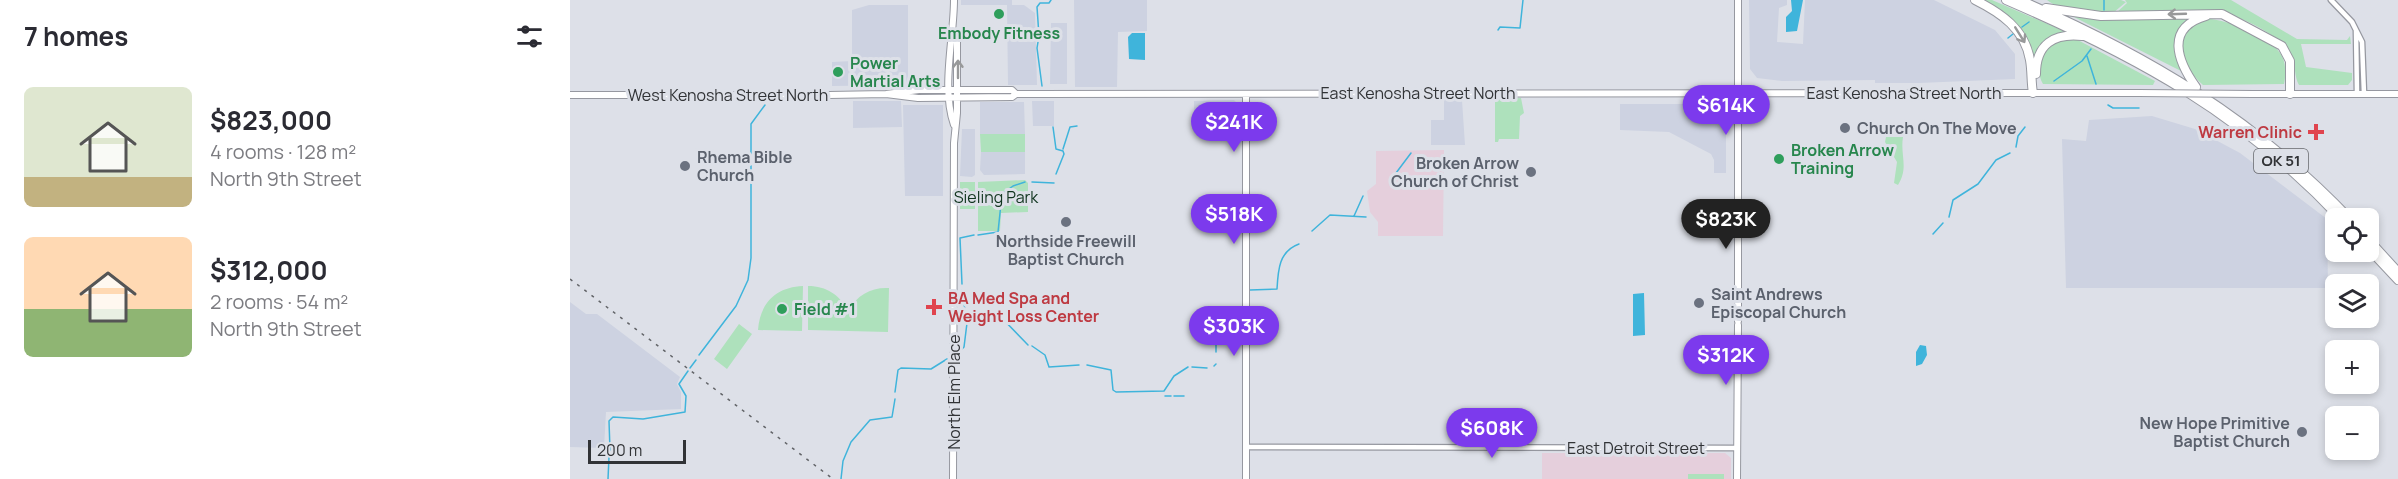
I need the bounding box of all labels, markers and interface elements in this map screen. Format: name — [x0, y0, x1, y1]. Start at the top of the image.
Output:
marker: Embody Fitness — [992, 7, 1006, 21]
one-way arrow — [2167, 8, 2187, 20]
text: 7 homes — [24, 18, 128, 54]
icon: filters — [513, 20, 546, 53]
place label: Embody Fitness — [938, 22, 1060, 44]
one-way arrow — [2014, 26, 2026, 43]
place label: Power Martial Arts — [850, 52, 941, 92]
one-way arrow — [952, 60, 963, 80]
marker: Power Martial Arts — [831, 65, 845, 79]
street label: East Kenosha Street North — [1320, 82, 1516, 104]
street label: East Kenosha Street North — [1806, 82, 2002, 104]
street label: West Kenosha Street North — [628, 84, 828, 106]
pin: $614K — [1684, 85, 1768, 136]
text: $614K — [1697, 91, 1755, 118]
text: $823,000 — [210, 102, 332, 138]
pin: $241K — [1192, 102, 1276, 153]
text: $241K — [1205, 108, 1263, 135]
icon: home — [72, 111, 144, 183]
place label: Church On The Move — [1857, 117, 2017, 139]
marker: Church On The Move — [1838, 121, 1852, 135]
place label: Warren Clinic — [2198, 121, 2302, 143]
marker: Warren Clinic — [2307, 123, 2325, 141]
text: 4 rooms · 128 m² — [210, 138, 356, 165]
place label: Broken Arrow Training — [1791, 139, 1894, 179]
place label: Rhema Bible Church — [697, 146, 793, 186]
road number: OK 51 — [2254, 149, 2308, 173]
place label: Broken Arrow Church of Christ — [1391, 152, 1519, 192]
marker: Broken Arrow Training — [1772, 152, 1786, 166]
marker: Rhema Bible Church — [678, 159, 692, 173]
text: North 9th Street — [210, 165, 362, 192]
marker: Broken Arrow Church of Christ — [1524, 165, 1538, 179]
park label: Sieling Park — [954, 186, 1039, 208]
pin: $518K — [1192, 194, 1276, 245]
pin: $823K — [1684, 199, 1768, 250]
text: $518K — [1205, 200, 1263, 227]
text: $823K — [1695, 205, 1757, 232]
map controls — [2325, 208, 2379, 460]
button: locate — [2325, 208, 2379, 262]
marker: Northside Freewill Baptist Church — [1059, 215, 1073, 229]
place label: Northside Freewill Baptist Church — [996, 230, 1136, 270]
text: $312,000 — [210, 252, 328, 288]
icon: home — [72, 261, 144, 333]
button: layers — [2325, 274, 2379, 328]
place label: Saint Andrews Episcopal Church — [1711, 283, 1846, 323]
place label: BA Med Spa and Weight Loss Center — [948, 287, 1099, 327]
text: 2 rooms · 54 m² — [210, 288, 348, 315]
marker: Saint Andrews Episcopal Church — [1692, 296, 1706, 310]
place label: Field #1 — [794, 298, 856, 320]
marker: BA Med Spa and Weight Loss Center — [925, 298, 943, 316]
marker: Field #1 — [775, 302, 789, 316]
pin: $303K — [1192, 306, 1276, 357]
text: $303K — [1203, 312, 1265, 339]
text: North 9th Street — [210, 315, 362, 342]
street label: North Elm Place — [943, 334, 965, 450]
pin: $312K — [1684, 335, 1768, 386]
button: + — [2325, 340, 2379, 394]
text: $312K — [1697, 341, 1755, 368]
button: − — [2325, 406, 2379, 460]
pin: $608K — [1450, 408, 1534, 459]
place label: New Hope Primitive Baptist Church — [2140, 412, 2290, 452]
text: $608K — [1460, 414, 1524, 441]
marker: New Hope Primitive Baptist Church — [2295, 425, 2309, 439]
scale bar — [588, 437, 686, 464]
street label: East Detroit Street — [1567, 437, 1705, 459]
text: 200 m — [597, 439, 642, 461]

